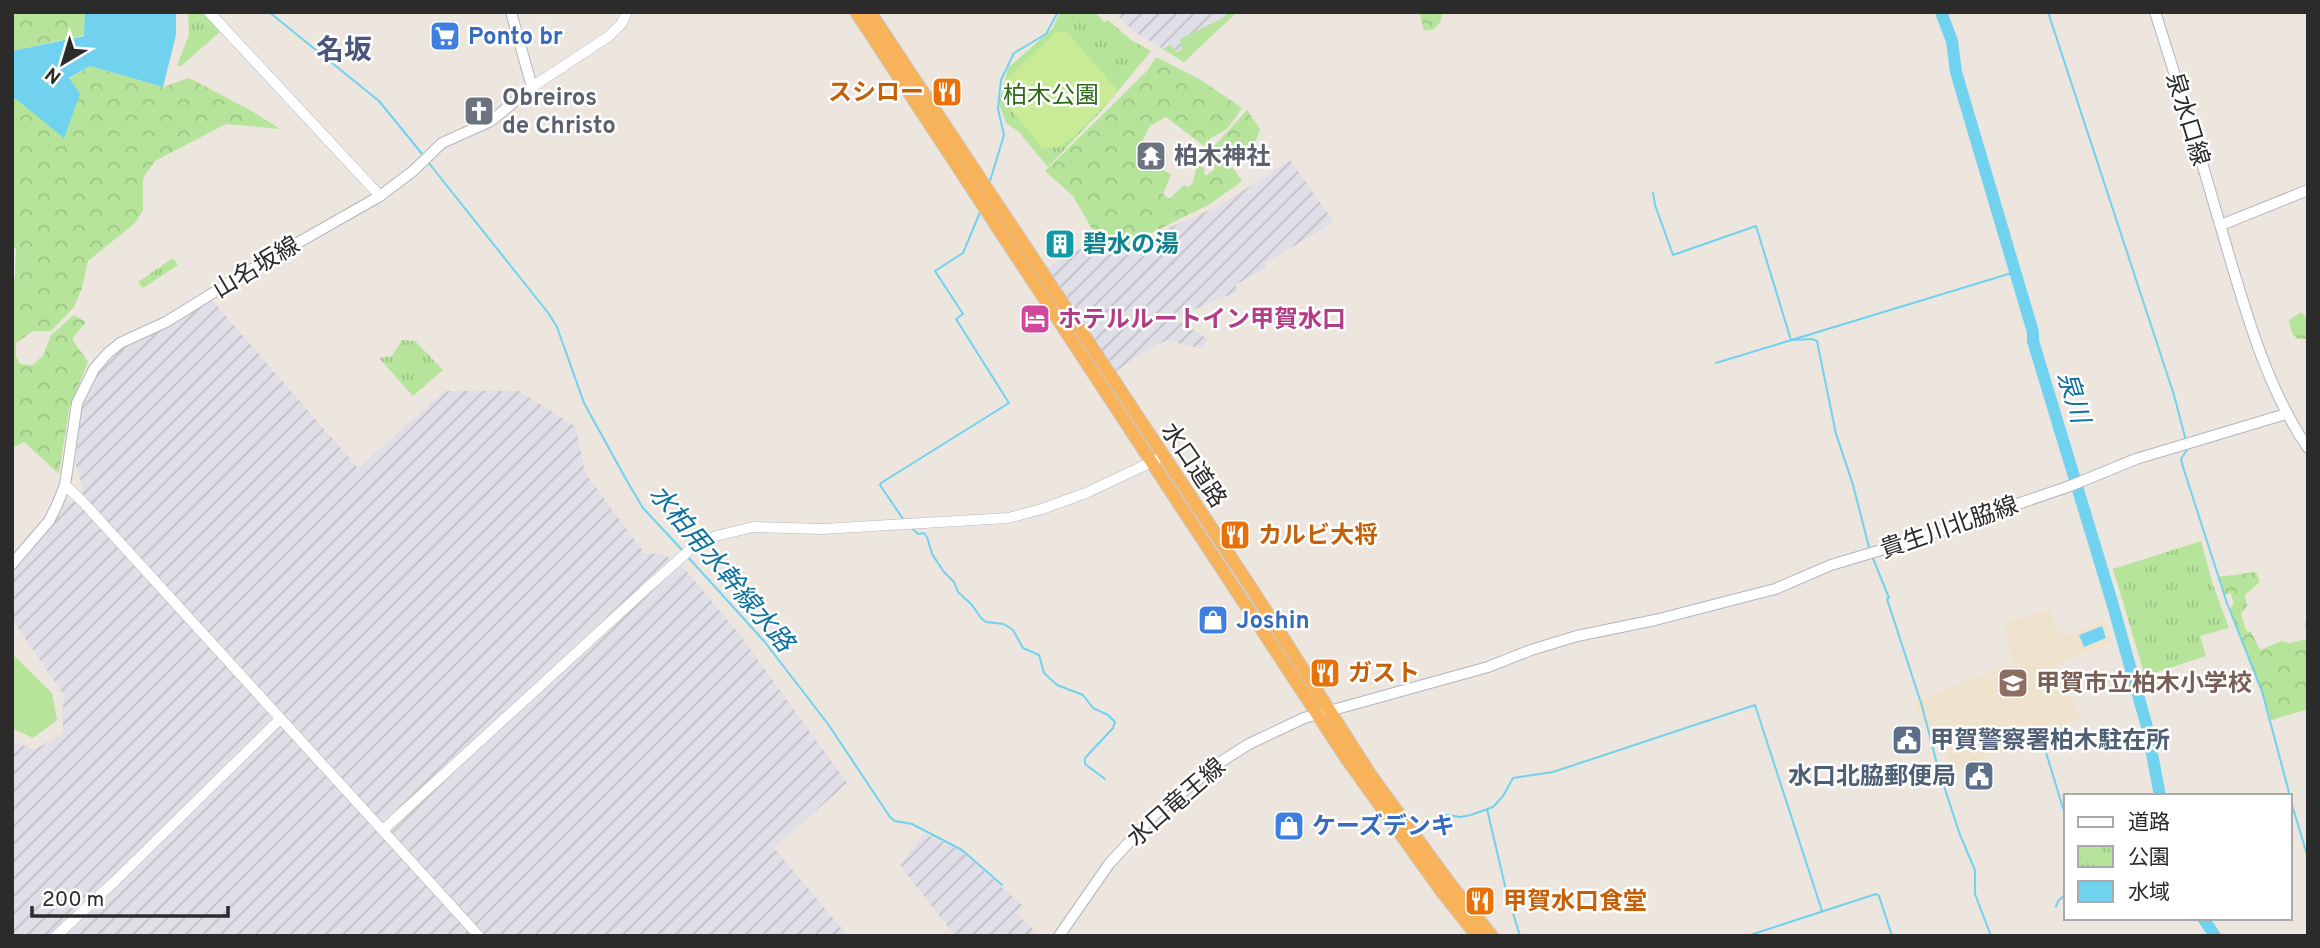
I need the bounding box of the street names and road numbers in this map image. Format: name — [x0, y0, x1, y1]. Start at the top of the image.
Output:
street label: 泉水口線 — [2158, 69, 2214, 170]
street label: 山名坂線 — [208, 231, 306, 306]
street label: 水口道路 — [1153, 418, 1232, 514]
street label: 貴生川北脇線 — [1877, 491, 2023, 567]
street label: 水口竜王線 — [1122, 753, 1232, 854]

